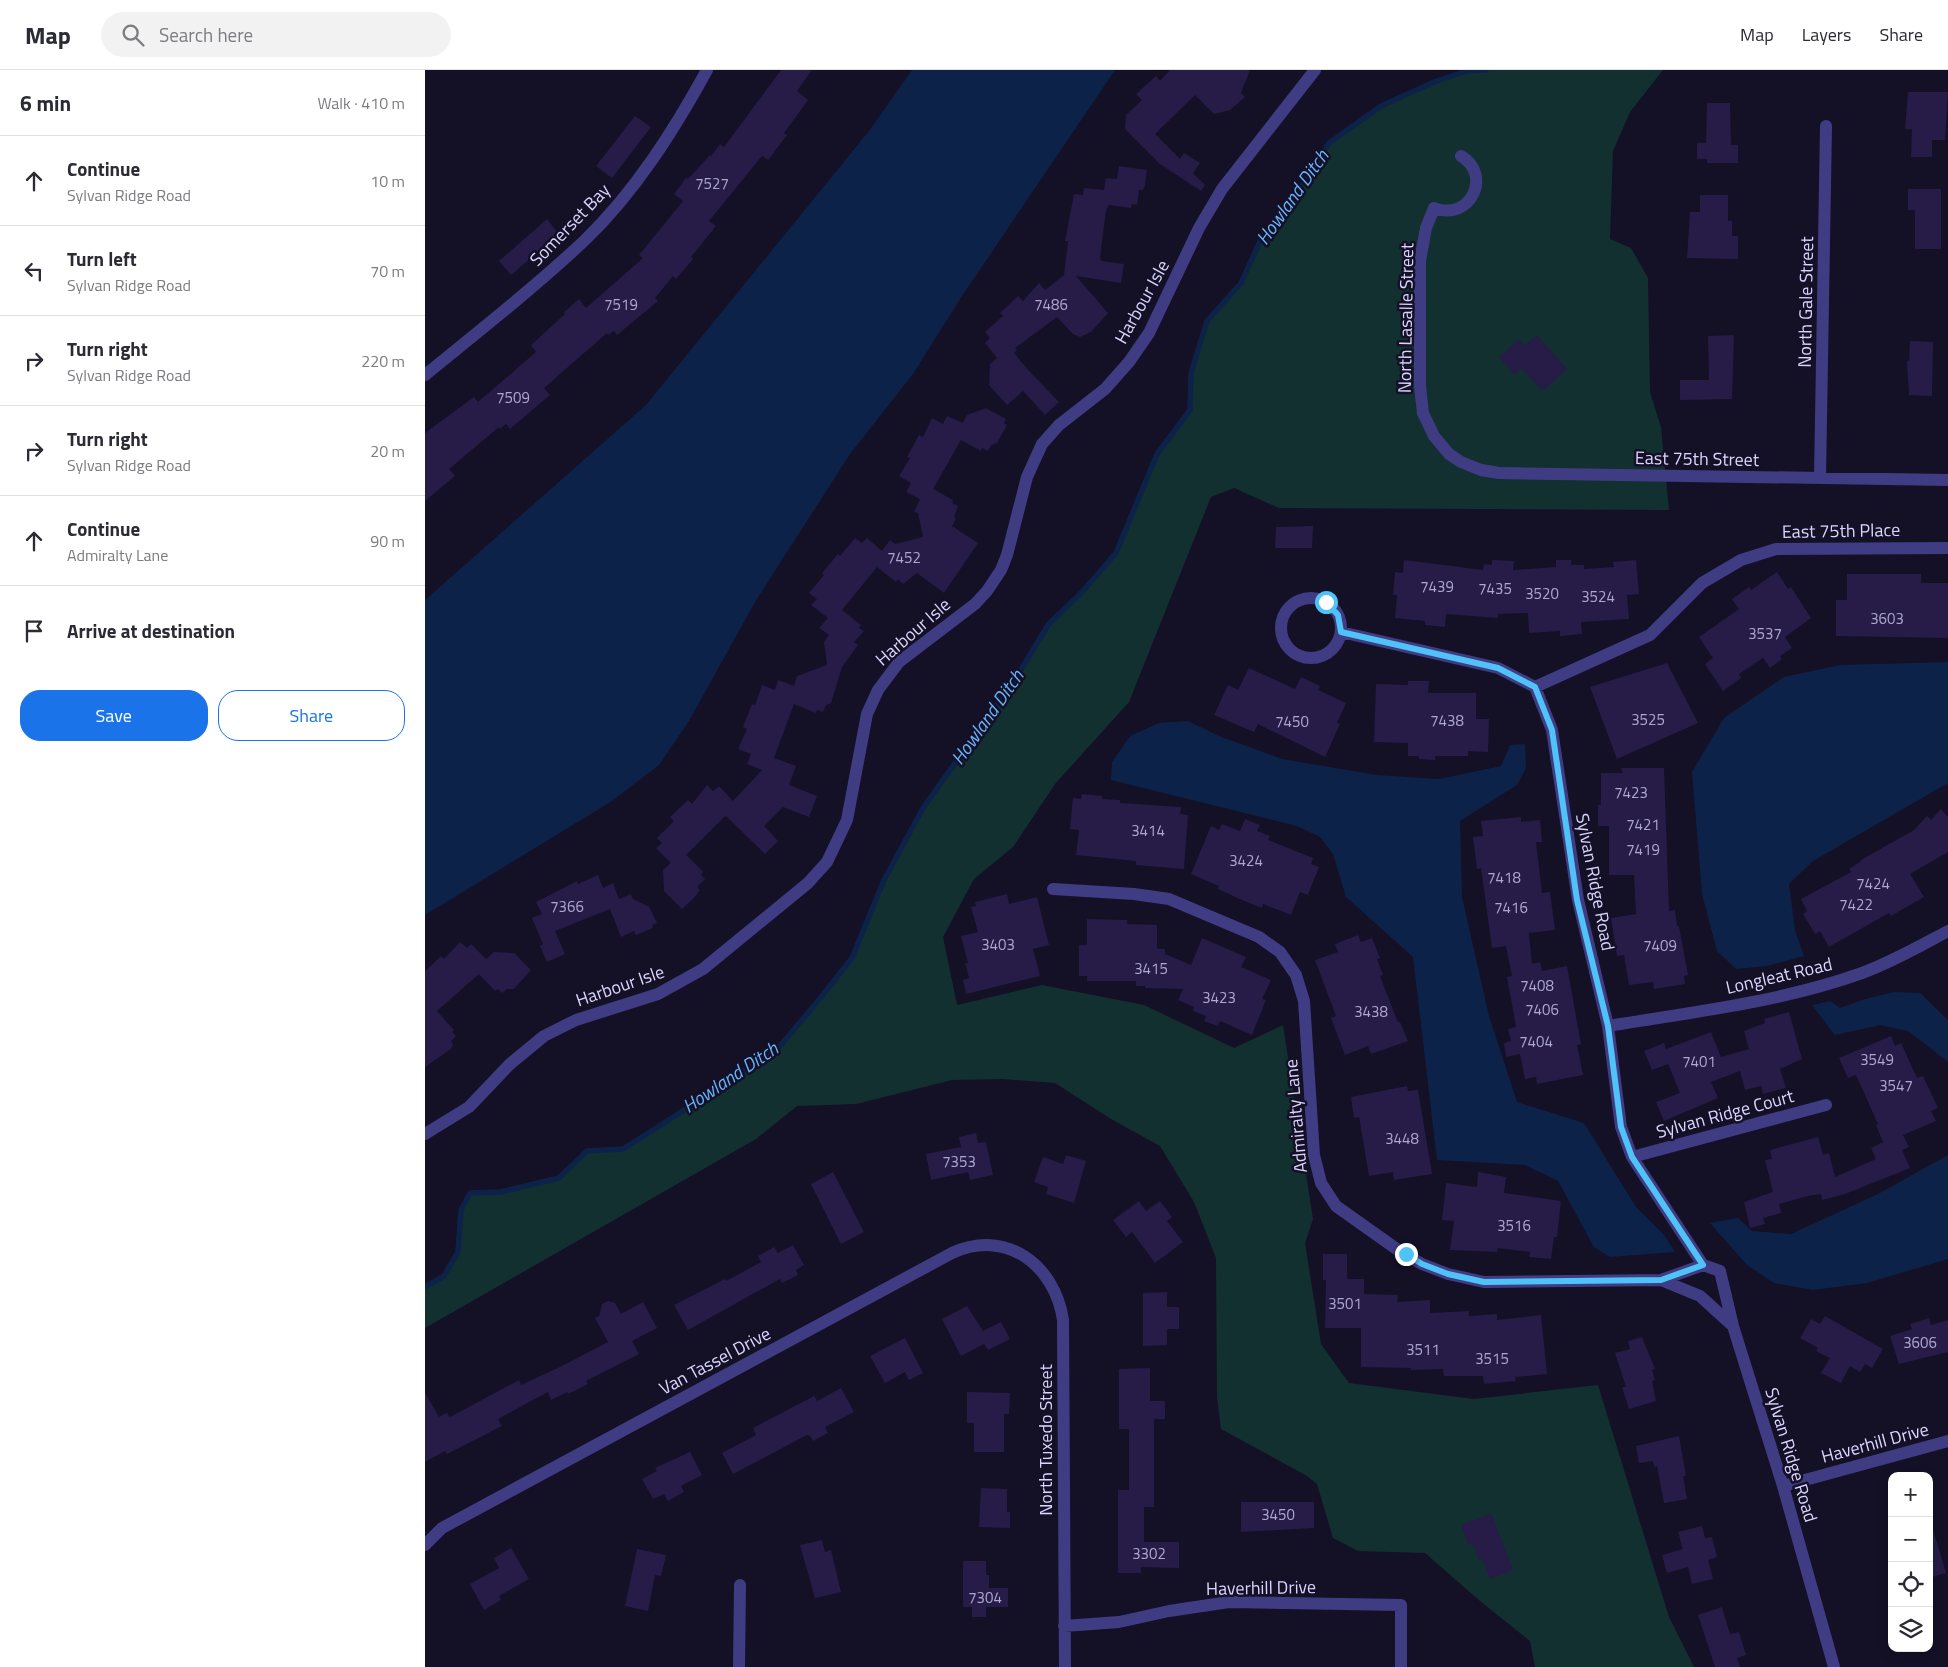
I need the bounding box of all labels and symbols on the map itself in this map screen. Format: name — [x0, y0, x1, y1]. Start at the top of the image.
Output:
water label: Howland Ditch — [1248, 143, 1335, 250]
house number: 7527 — [695, 172, 729, 195]
street label: Somerset Bay — [523, 177, 616, 272]
street label: North Gale Street — [1791, 235, 1820, 368]
street label: North Lasalle Street — [1391, 242, 1420, 393]
street label: Harbour Isle — [1107, 255, 1176, 349]
house number: 7519 — [604, 293, 638, 316]
house number: 7486 — [1034, 293, 1068, 316]
house number: 7509 — [496, 386, 530, 409]
street label: East 75th Street — [1635, 444, 1760, 473]
street label: East 75th Place — [1782, 516, 1900, 545]
house number: 7452 — [887, 546, 921, 569]
house number: 7439 — [1420, 575, 1454, 598]
house number: 7435 — [1478, 577, 1512, 600]
house number: 3520 — [1525, 582, 1559, 605]
house number: 3524 — [1581, 585, 1615, 608]
street label: Harbour Isle — [869, 591, 956, 672]
route start — [1315, 591, 1338, 614]
house number: 3603 — [1870, 607, 1904, 630]
house number: 3537 — [1748, 622, 1782, 645]
water label: Howland Ditch — [943, 663, 1030, 770]
house number: 3525 — [1631, 708, 1665, 731]
house number: 7438 — [1430, 709, 1464, 732]
house number: 7450 — [1275, 710, 1309, 733]
house number: 7423 — [1614, 781, 1648, 804]
street label: Sylvan Ridge Road — [1569, 811, 1622, 953]
house number: 7421 — [1626, 813, 1660, 836]
house number: 3414 — [1131, 819, 1165, 842]
house number: 7419 — [1626, 838, 1660, 861]
house number: 3424 — [1229, 849, 1263, 872]
house number: 7418 — [1487, 866, 1521, 889]
house number: 7424 — [1856, 872, 1890, 895]
house number: 7422 — [1839, 893, 1873, 916]
house number: 7366 — [550, 895, 584, 918]
house number: 7416 — [1494, 896, 1528, 919]
house number: 3403 — [981, 933, 1015, 956]
house number: 7409 — [1643, 934, 1677, 957]
street label: Longleat Road — [1723, 950, 1835, 1001]
house number: 3415 — [1134, 957, 1168, 980]
street label: Harbour Isle — [572, 958, 668, 1013]
house number: 7408 — [1520, 974, 1554, 997]
house number: 3423 — [1202, 986, 1236, 1009]
house number: 7406 — [1525, 998, 1559, 1021]
house number: 3438 — [1354, 1000, 1388, 1023]
house number: 7404 — [1519, 1030, 1553, 1053]
water label: Howland Ditch — [676, 1033, 784, 1119]
house number: 3549 — [1860, 1048, 1894, 1071]
house number: 7401 — [1682, 1050, 1716, 1073]
street label: Admiralty Lane — [1277, 1058, 1314, 1174]
house number: 3547 — [1879, 1074, 1913, 1097]
street label: Sylvan Ridge Court — [1653, 1082, 1797, 1145]
house number: 3448 — [1385, 1127, 1419, 1150]
house number: 7353 — [942, 1150, 976, 1173]
house number: 3516 — [1497, 1214, 1531, 1237]
route end — [1395, 1243, 1418, 1266]
house number: 3501 — [1328, 1292, 1362, 1315]
street label: Van Tassel Drive — [654, 1320, 775, 1401]
house number: 3606 — [1903, 1331, 1937, 1354]
house number: 3511 — [1406, 1338, 1440, 1361]
house number: 3515 — [1475, 1347, 1509, 1370]
street label: North Tuxedo Street — [1032, 1364, 1059, 1516]
street label: Sylvan Ridge Road — [1758, 1384, 1825, 1525]
street label: Haverhill Drive — [1818, 1415, 1932, 1470]
house number: 3450 — [1261, 1503, 1295, 1526]
house number: 3302 — [1132, 1542, 1166, 1565]
street label: Haverhill Drive — [1206, 1573, 1316, 1602]
house number: 7304 — [968, 1586, 1002, 1609]

